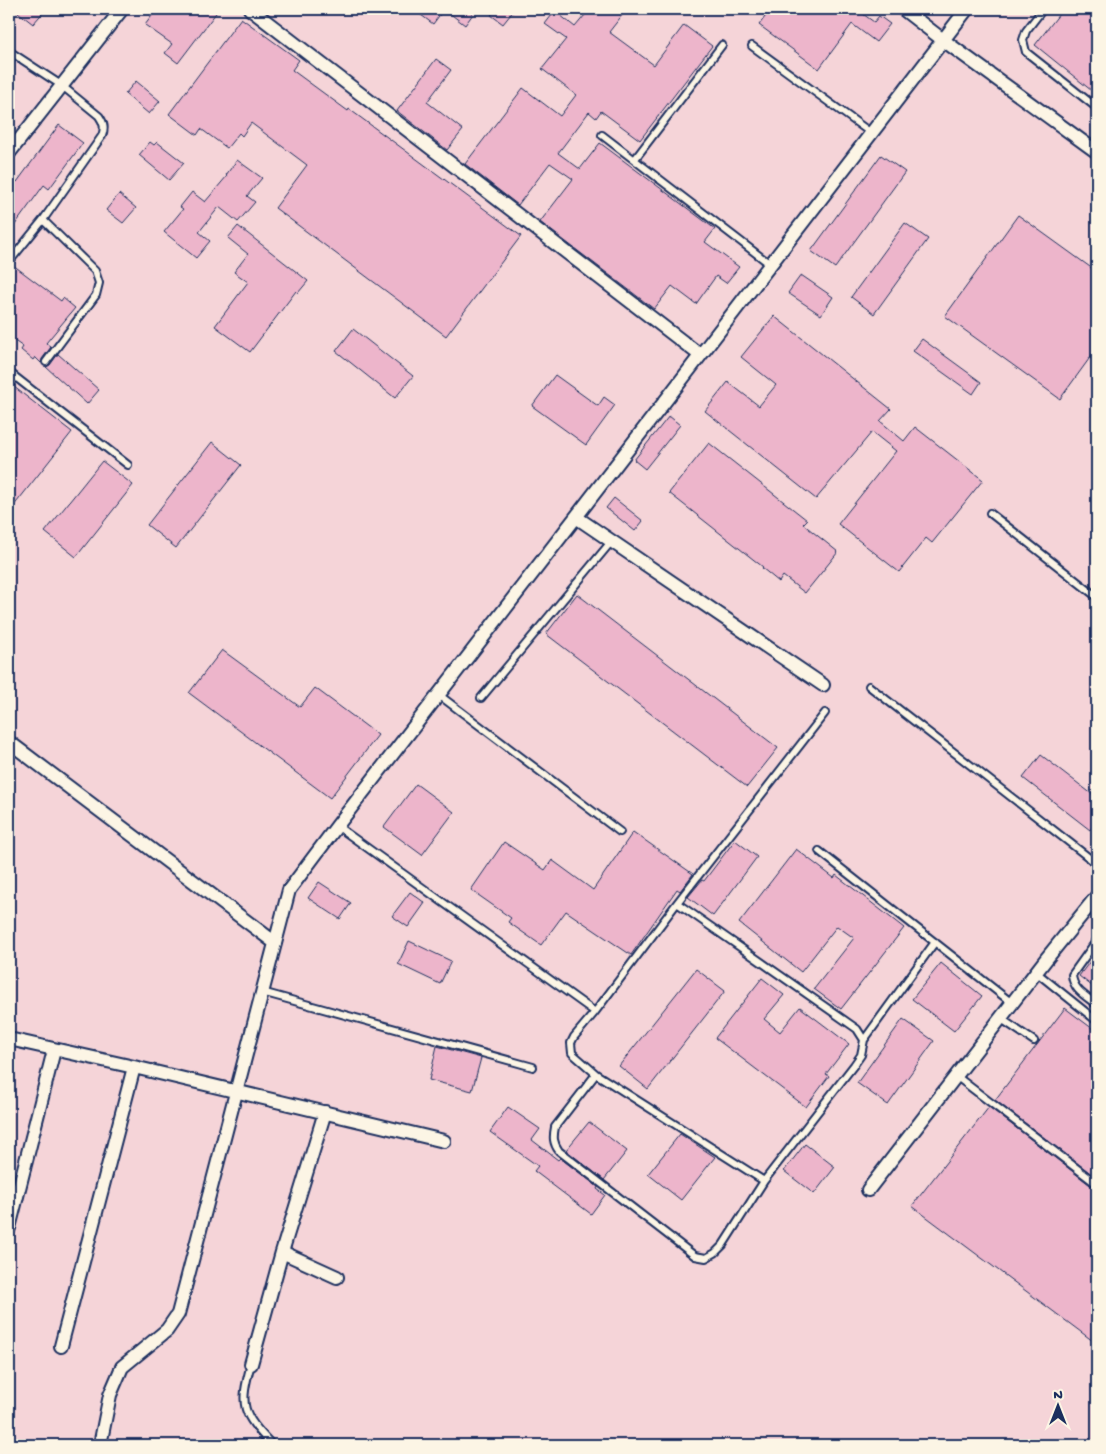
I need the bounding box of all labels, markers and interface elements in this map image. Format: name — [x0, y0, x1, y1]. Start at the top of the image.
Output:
north arrow — [1034, 1382, 1084, 1432]
text: N — [1053, 1387, 1063, 1404]

